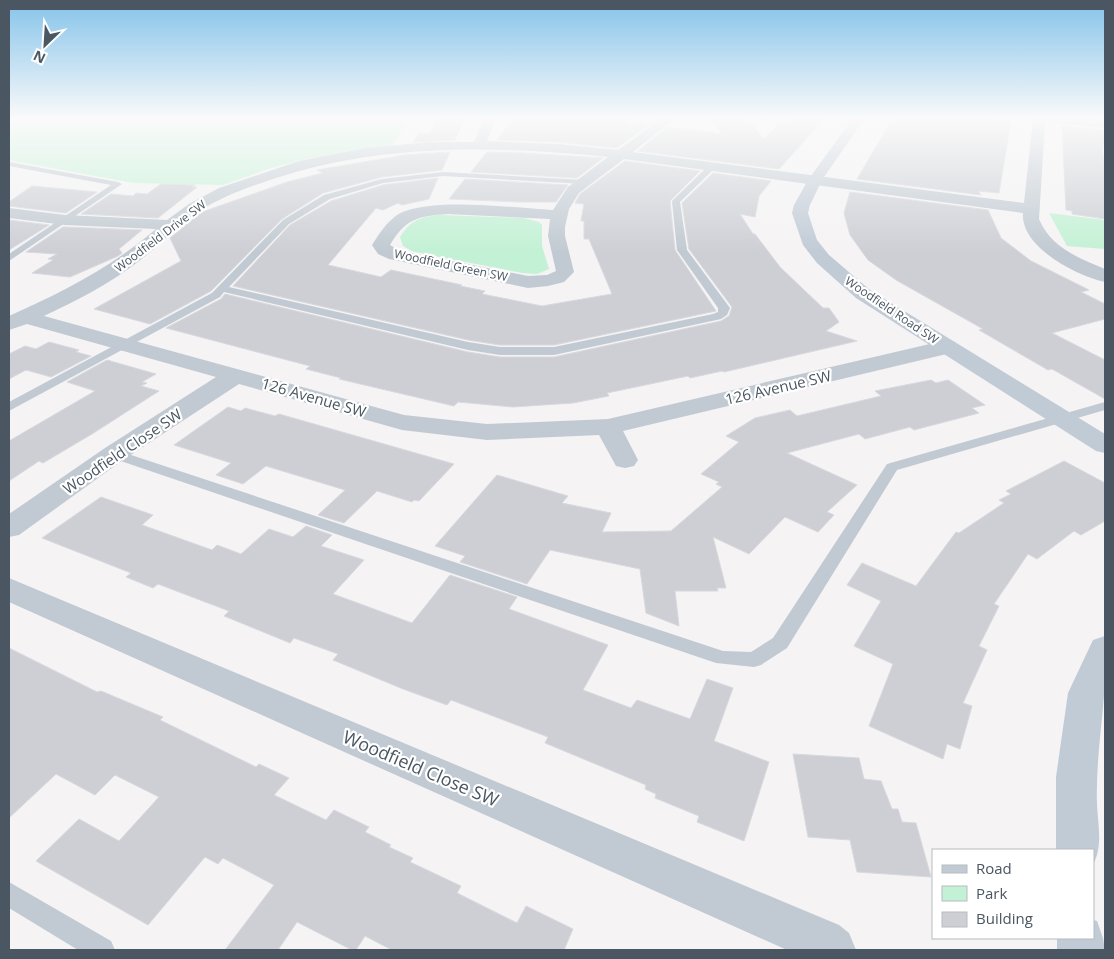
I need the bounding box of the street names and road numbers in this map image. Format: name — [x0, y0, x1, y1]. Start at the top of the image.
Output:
street label: Woodfield Drive SW — [111, 196, 209, 276]
street label: Woodfield Green SW — [393, 245, 509, 285]
street label: Woodfield Road SW — [842, 272, 942, 348]
street label: 126 Avenue SW — [723, 365, 833, 409]
street label: 126 Avenue SW — [259, 373, 369, 422]
street label: Woodfield Close SW — [59, 404, 185, 498]
street label: Woodfield Close SW — [340, 724, 503, 812]

